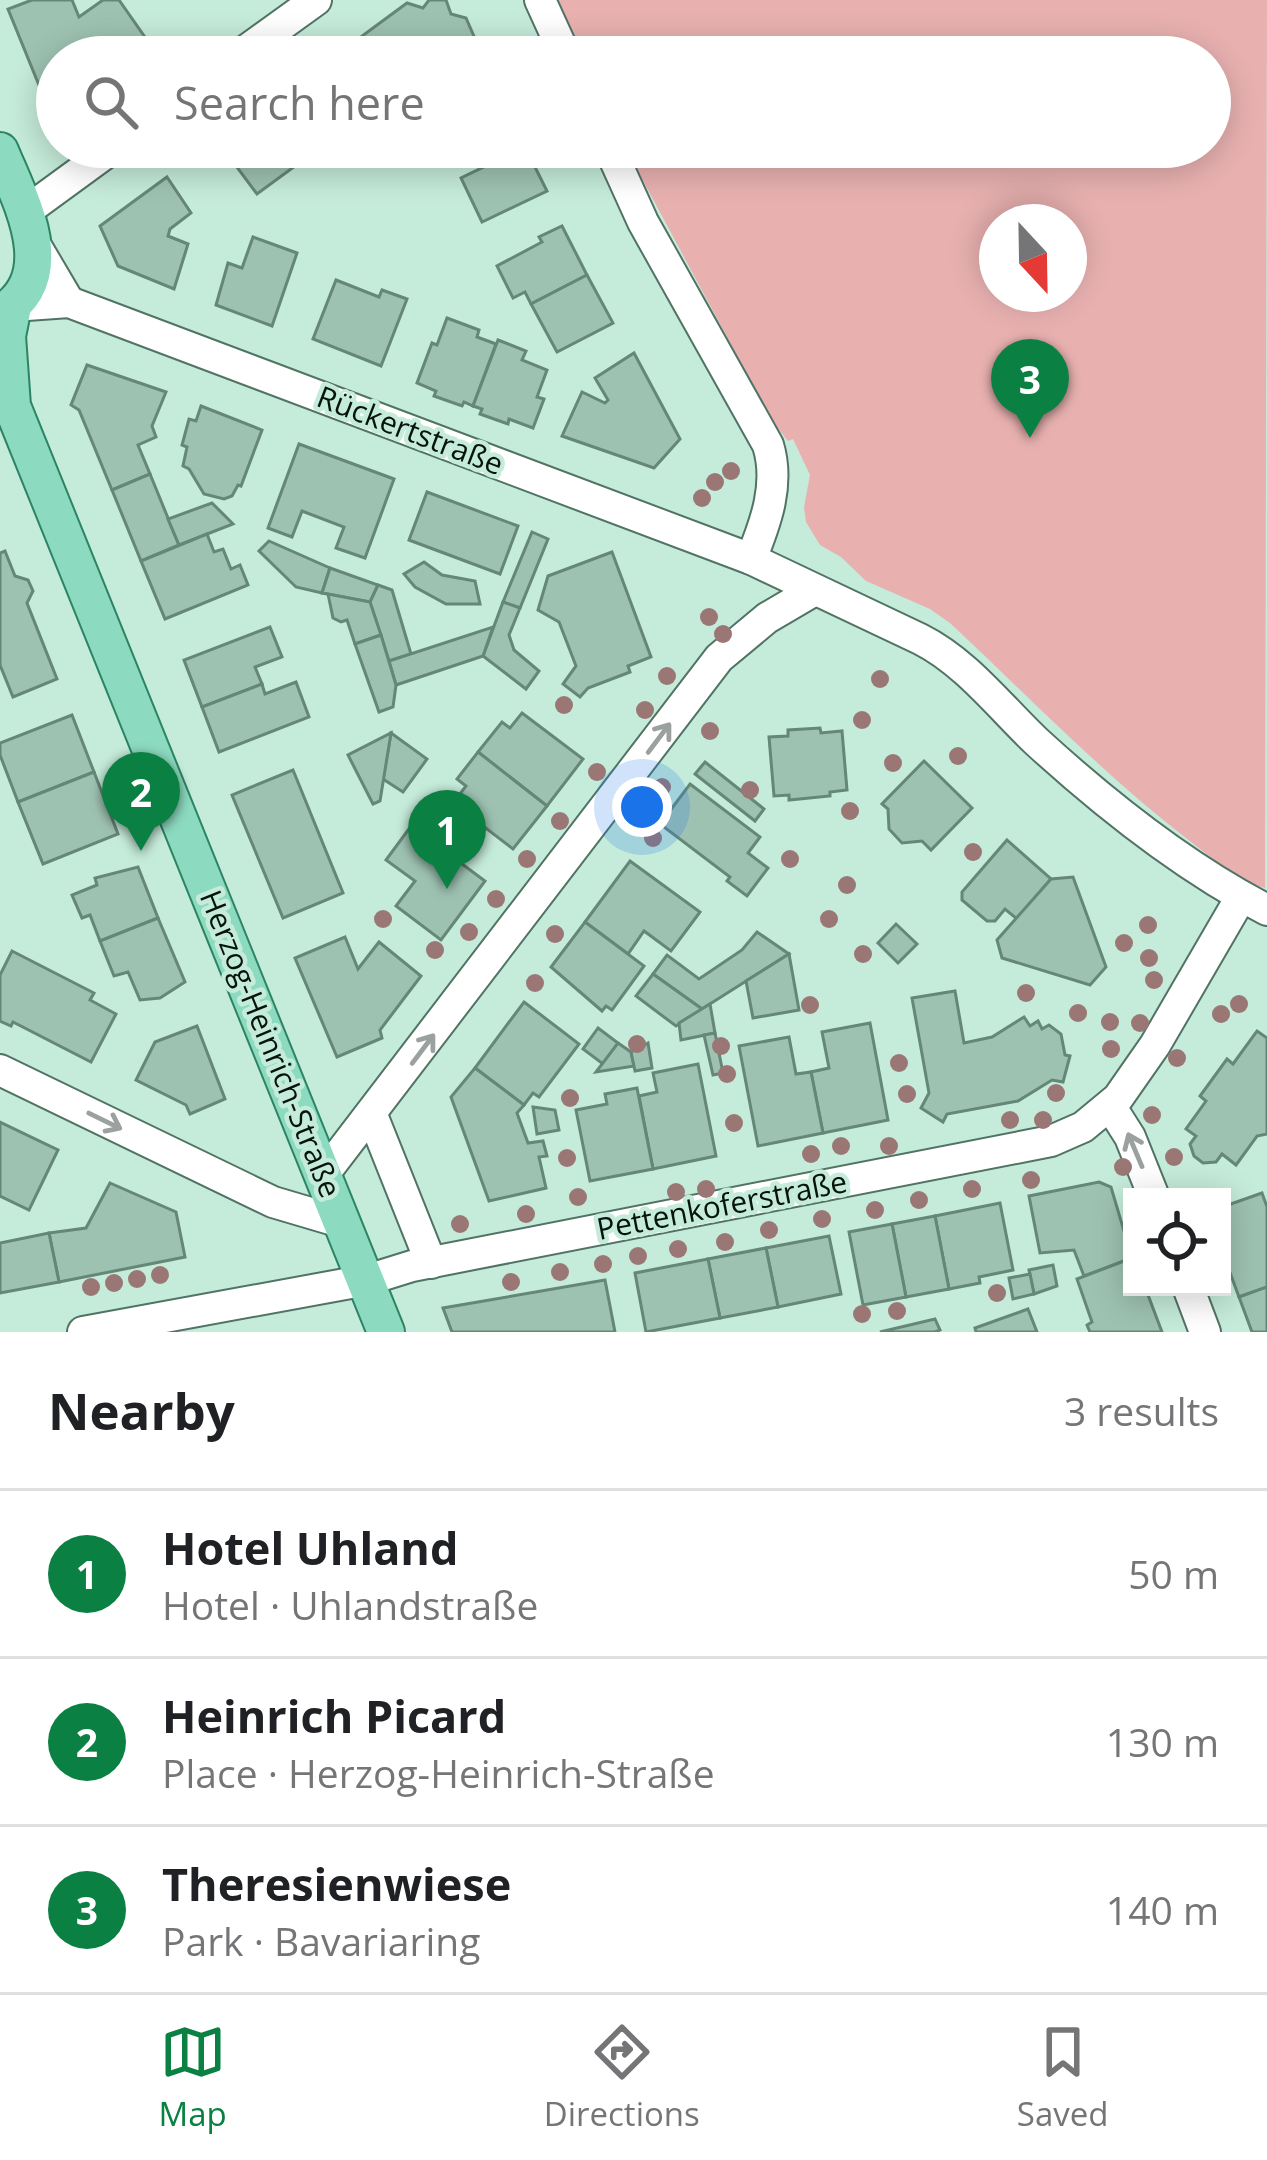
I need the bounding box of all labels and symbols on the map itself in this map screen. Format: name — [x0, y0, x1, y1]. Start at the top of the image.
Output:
north arrow — [979, 204, 1087, 312]
pin: 3 — [991, 339, 1069, 438]
street label: Rückertstraße — [312, 375, 510, 484]
one-way arrow — [645, 722, 671, 755]
pin: 2 — [102, 752, 180, 851]
your location — [612, 777, 672, 837]
pin: 1 — [408, 790, 486, 889]
street label: Herzog-Heinrich-Straße — [191, 884, 352, 1203]
one-way arrow — [409, 1033, 435, 1065]
one-way arrow — [87, 1110, 123, 1133]
one-way arrow — [1123, 1133, 1144, 1170]
street label: Pettenkoferstraße — [593, 1160, 850, 1249]

